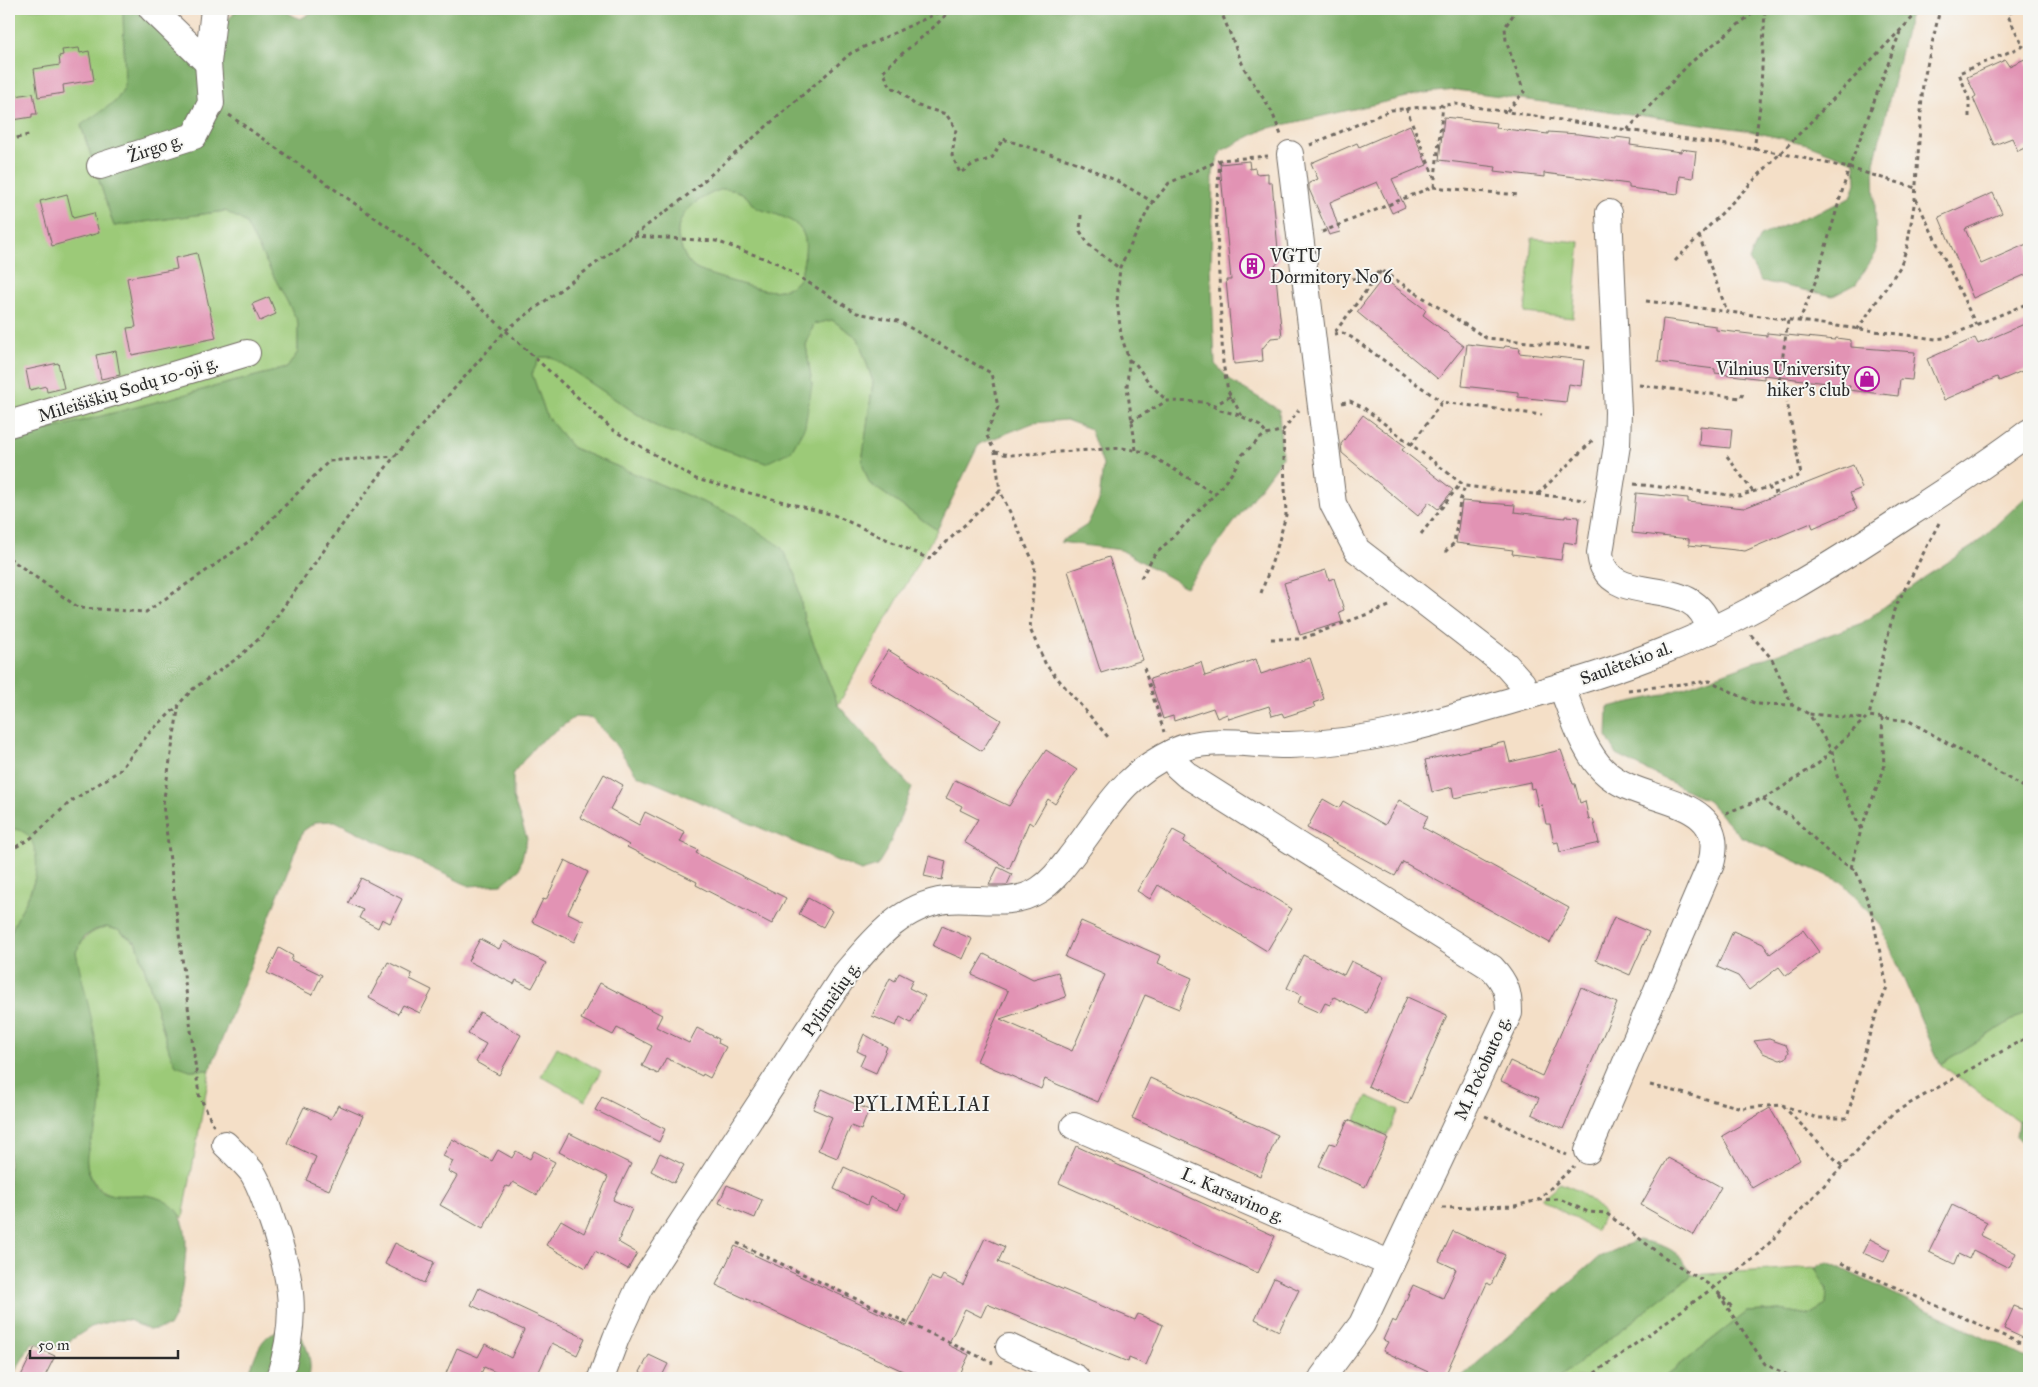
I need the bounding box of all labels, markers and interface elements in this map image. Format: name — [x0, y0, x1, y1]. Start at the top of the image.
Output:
street label: Žirgo g. — [124, 127, 186, 168]
place label: VGTU Dormitory No 6 — [1269, 245, 1393, 288]
building icon: VGTU Dormitory No 6 — [1239, 253, 1265, 279]
street label: Mileišiškių Sodų 10-oji g. — [35, 351, 221, 428]
place label: Vilnius University hiker's club — [1715, 358, 1851, 401]
shop icon: Vilnius University hiker's club — [1854, 366, 1880, 392]
street label: Saulėtekio al. — [1577, 636, 1675, 690]
street label: Pylimėlių g. — [797, 957, 866, 1041]
street label: M. Počobuto g. — [1449, 1012, 1516, 1124]
district label: PYLIMĖLIAI — [853, 1091, 991, 1116]
street label: L. Karsavino g. — [1178, 1162, 1288, 1228]
scale bar — [30, 1327, 178, 1359]
text: 50 m — [38, 1336, 70, 1354]

